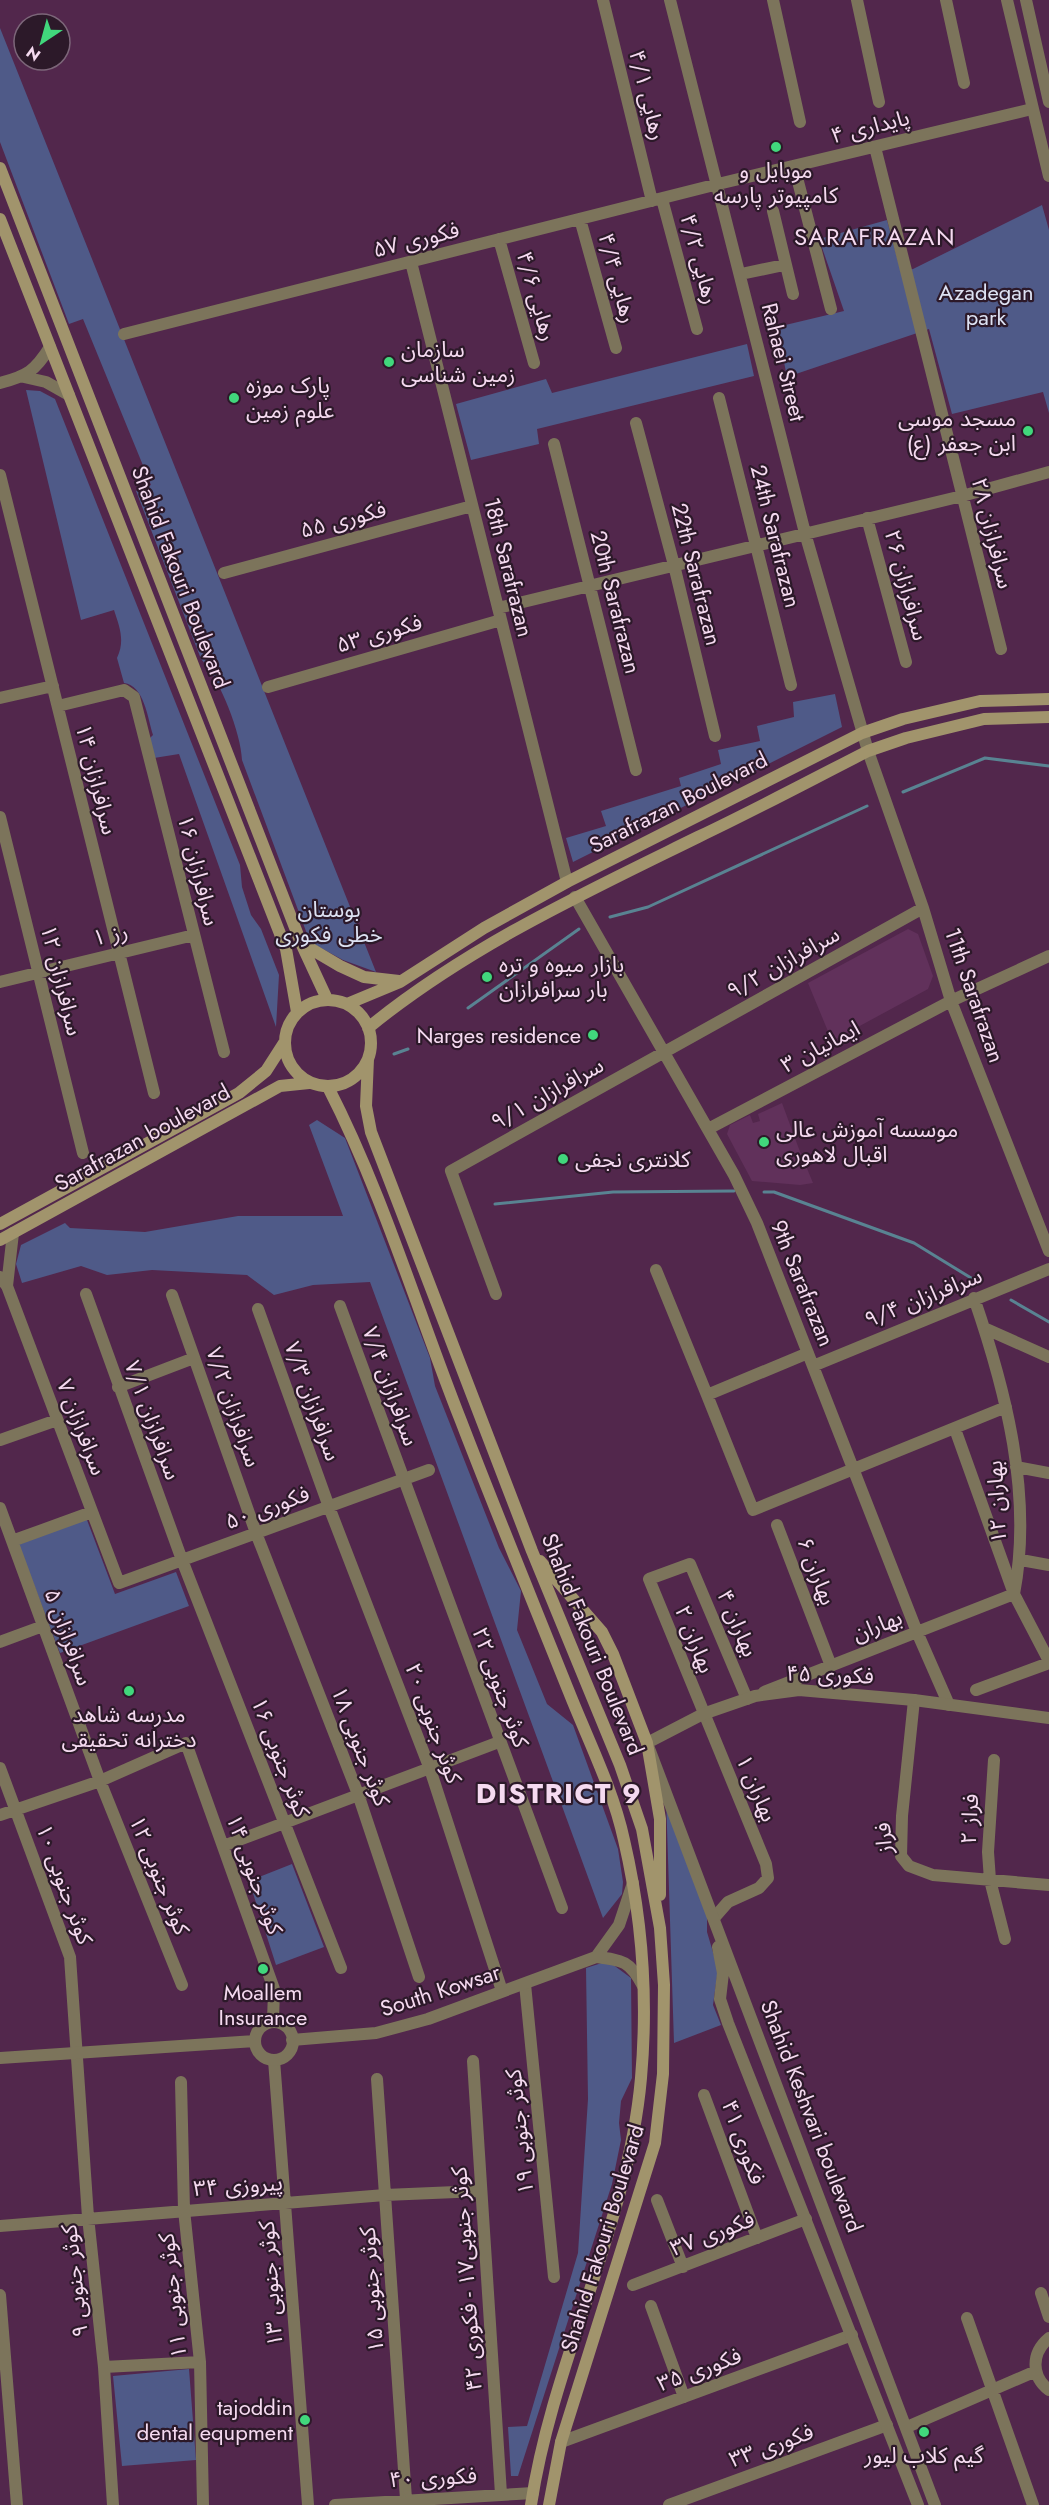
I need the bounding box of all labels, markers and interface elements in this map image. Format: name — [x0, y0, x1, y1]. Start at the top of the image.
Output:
north arrow — [12, 12, 72, 72]
text: N — [22, 41, 45, 67]
street label: رهایی ۴/۱ — [621, 46, 675, 144]
street label: پایداری ۴ — [827, 101, 913, 151]
marker: موبایل و کامپیوتر پارسه — [769, 140, 783, 154]
place label: موبایل و کامپیوتر پارسه — [714, 154, 839, 211]
street label: رهایی ۴/۲ — [673, 210, 727, 308]
street label: فکوری ۵۷ — [369, 213, 463, 265]
district label: SARAFRAZAN — [794, 219, 956, 254]
street label: رهایی ۴/۴ — [591, 229, 645, 327]
street label: رهایی ۴/۶ — [509, 247, 565, 345]
park label: Azadegan park — [939, 276, 1033, 333]
street label: Rahaei Street — [754, 299, 814, 425]
place label: سازمان زمین شناسی — [401, 333, 515, 390]
marker: سازمان زمین شناسی — [382, 355, 396, 369]
place label: پارک موزه علوم زمین — [246, 369, 334, 427]
marker: پارک موزه علوم زمین — [227, 391, 241, 405]
place label: مسجد موسی ابن جعفر (ع) — [898, 402, 1016, 460]
marker: مسجد موسی ابن جعفر (ع) — [1021, 424, 1035, 438]
street label: Shahid Fakouri Boulevard — [124, 461, 238, 693]
street label: 24th Sarafrazan — [743, 461, 809, 611]
street label: سرافرازان ۲۸ — [964, 474, 1022, 592]
street label: فکوری ۵۵ — [296, 492, 390, 546]
street label: 18th Sarafrazan — [476, 494, 542, 640]
street label: 22th Sarafrazan — [664, 499, 730, 649]
street label: سرافرازان ۲۶ — [877, 526, 937, 644]
street label: 20th Sarafrazan — [583, 527, 649, 677]
street label: فکوری ۵۳ — [332, 605, 426, 661]
street label: سرافرازان ۱۴ — [68, 720, 126, 838]
street label: Sarafrazan Boulevard — [583, 743, 773, 861]
street label: سرافرازان ۱۶ — [170, 811, 228, 929]
park label: بوستان خطی فکوری — [275, 893, 383, 950]
street label: رز ۱ — [89, 914, 131, 954]
street label: سرافرازان ۹/۲ — [721, 918, 845, 1006]
street label: سرافرازان ۱۲ — [33, 921, 91, 1039]
street label: 11th Sarafrazan — [937, 923, 1013, 1067]
place label: بازار میوه و تره بار سرافرازان — [499, 948, 624, 1005]
marker: بازار میوه و تره بار سرافرازان — [480, 970, 494, 984]
street label: ایمانیان ۳ — [775, 1012, 865, 1080]
place label: Narges residence — [416, 1019, 581, 1051]
marker: Narges residence — [586, 1028, 600, 1042]
street label: سرافرازان ۹/۱ — [485, 1049, 609, 1137]
street label: Sarafrazan boulevard — [48, 1075, 236, 1199]
place label: موسسه آموزش عالی اقبال لاهوری — [776, 1113, 958, 1170]
marker: موسسه آموزش عالی اقبال لاهوری — [757, 1135, 771, 1149]
place label: کلانتری نجفی — [575, 1143, 691, 1175]
marker: کلانتری نجفی — [556, 1152, 570, 1166]
street label: 9th Sarafrazan — [763, 1215, 843, 1351]
street label: سرافرازان ۹/۴ — [859, 1259, 987, 1335]
street label: سرافرازان ۷/۴ — [355, 1322, 427, 1450]
street label: سرافرازان ۷/۳ — [277, 1337, 349, 1465]
street label: سرافرازان ۷/۲ — [199, 1343, 269, 1471]
street label: سرافرازان ۷/۱ — [117, 1356, 189, 1484]
street label: سرافرازان ۷ — [49, 1374, 115, 1480]
street label: بهاران ۱۲ — [978, 1460, 1014, 1544]
street label: فکوری ۵۰ — [220, 1477, 314, 1537]
street label: Shahid Fakouri Boulevard — [534, 1528, 652, 1760]
street label: بهاران ۶ — [789, 1532, 845, 1610]
street label: سرافرازان ۵ — [37, 1584, 101, 1690]
street label: بهاران ۴ — [709, 1584, 767, 1662]
street label: بهاران ۲ — [667, 1600, 723, 1678]
street label: بهاران — [847, 1601, 907, 1649]
street label: کوثر جنوبی ۲۲ — [464, 1622, 538, 1753]
street label: فکوری ۴۵ — [785, 1656, 875, 1692]
street label: کوثر جنوبی ۲۰ — [397, 1658, 471, 1789]
street label: کوثر جنوبی ۱۸ — [323, 1681, 399, 1811]
marker: مدرسه شاهد دخترانه تحقیقی — [122, 1684, 136, 1698]
street label: کوثر جنوبی ۱۶ — [243, 1692, 319, 1822]
place label: مدرسه شاهد دخترانه تحقیقی — [61, 1698, 197, 1755]
street label: بهاران ۱ — [728, 1749, 786, 1827]
district label: DISTRICT 9 — [476, 1773, 642, 1814]
street label: فراز ۲ — [952, 1793, 986, 1845]
street label: کوثر جنوبی ۱۴ — [218, 1809, 292, 1940]
street label: کوثر جنوبی ۱۲ — [122, 1811, 199, 1940]
street label: کوثر جنوبی ۱۰ — [28, 1819, 102, 1950]
street label: فراز — [866, 1821, 900, 1856]
street label: South Kowsar — [376, 1955, 505, 2024]
marker: Moallem Insurance — [256, 1962, 270, 1976]
place label: Moallem Insurance — [219, 1976, 307, 2033]
street label: Shahid Keshvari boulevard — [753, 1995, 871, 2237]
street label: کوثر جنوبی ۱۹ — [496, 2067, 542, 2196]
street label: فکوری ۴۱ — [714, 2095, 774, 2189]
street label: Shahid Fakouri Boulevard — [552, 2120, 652, 2356]
street label: کوثر جنوبی۱۷ - فکوری ۴۲ — [442, 2165, 490, 2392]
street label: پیروزی ۳۴ — [192, 2166, 284, 2204]
street label: فکوری ۳۷ — [665, 2202, 759, 2264]
street label: کوثر جنوبی ۱۳ — [250, 2219, 290, 2348]
street label: کوثر جنوبی ۹ — [52, 2222, 96, 2339]
street label: کوثر جنوبی ۱۵ — [351, 2225, 391, 2354]
street label: کوثر جنوبی ۱۱ — [149, 2231, 195, 2360]
street label: فکوری ۳۵ — [652, 2339, 746, 2399]
place label: tajoddin dental equpment — [137, 2391, 294, 2448]
marker: tajoddin dental equpment — [298, 2413, 312, 2427]
street label: فکوری ۳۳ — [724, 2415, 818, 2475]
marker: گیم کلاب لیور — [917, 2425, 931, 2439]
place label: گیم کلاب لیور — [863, 2439, 985, 2472]
street label: فکوری ۴۰ — [388, 2459, 478, 2495]

